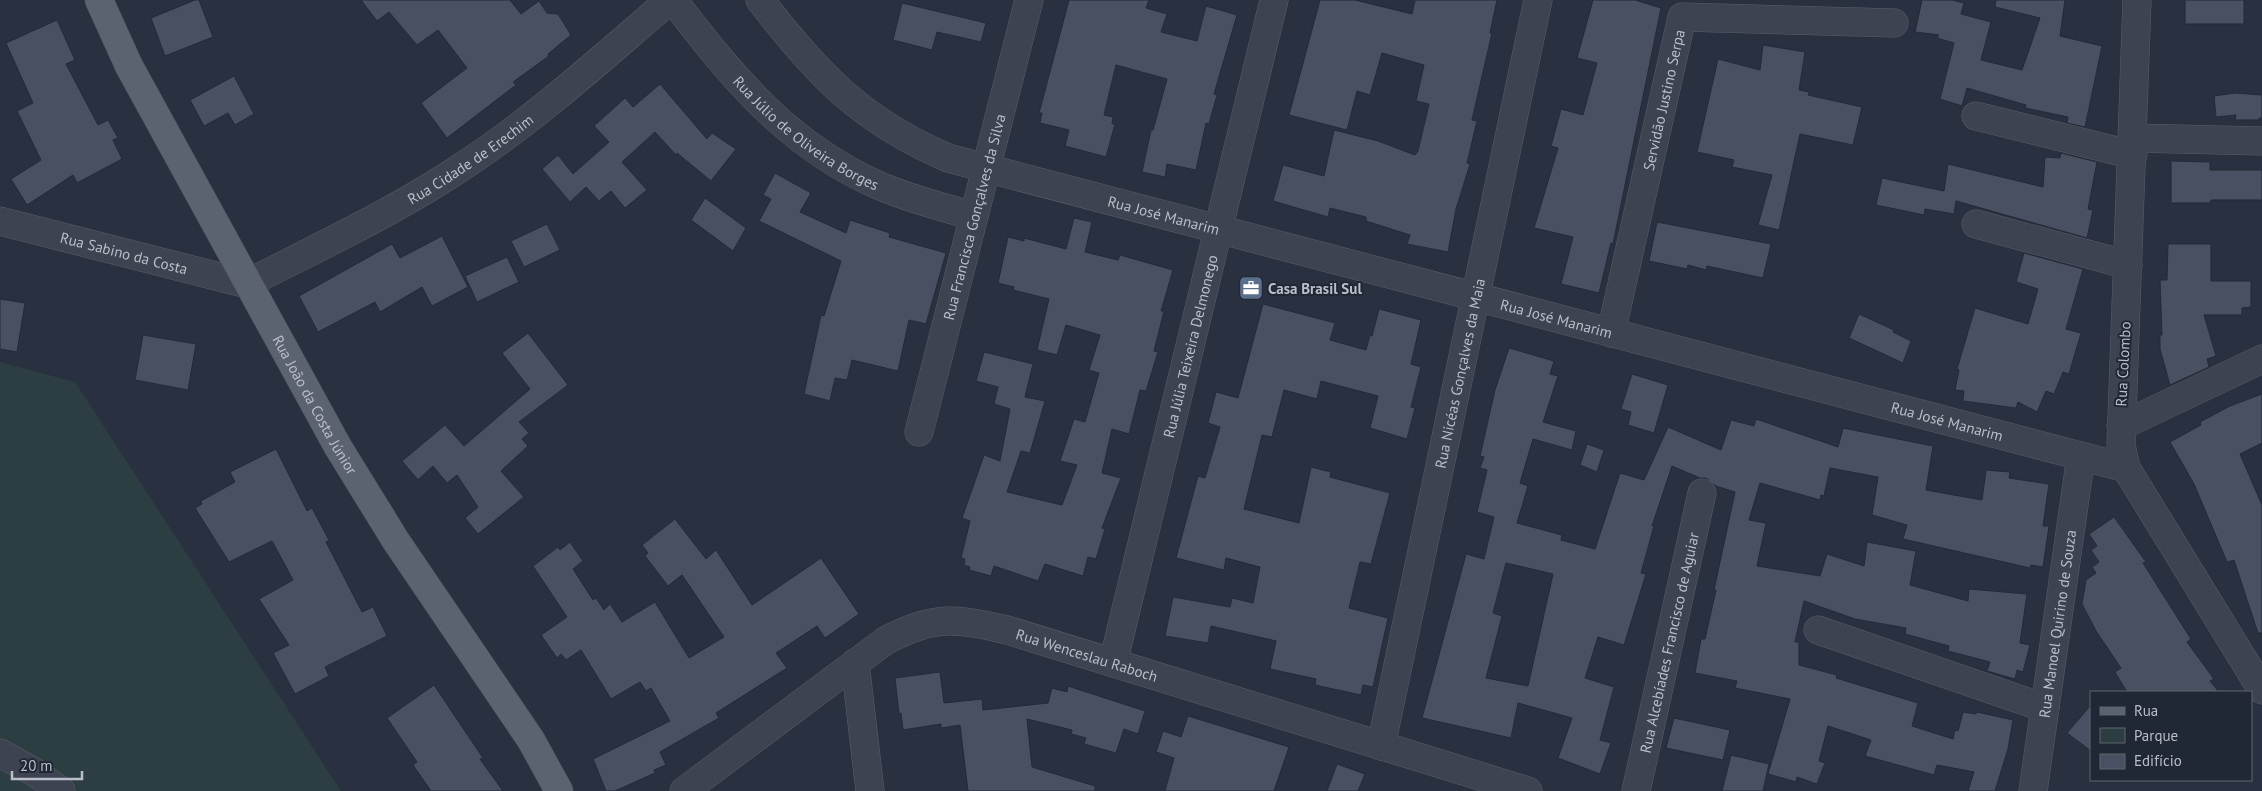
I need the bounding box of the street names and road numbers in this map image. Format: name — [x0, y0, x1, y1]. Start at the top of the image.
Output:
street label: Servidão Justino Serpa — [1638, 27, 1688, 172]
street label: Rua Júlio de Oliveira Borges — [729, 72, 882, 194]
street label: Rua Cidade de Erechim — [404, 110, 537, 208]
street label: Rua Francisca Gonçalves da Silva — [938, 112, 1009, 322]
street label: Rua José Manarim — [1106, 191, 1222, 239]
street label: Rua Sabino da Costa — [58, 227, 190, 278]
street label: Rua Júlia Teixeira Delmonego — [1159, 253, 1221, 440]
street label: Rua Nicéas Gonçalves da Maia — [1430, 276, 1489, 470]
street label: Rua José Manarim — [1498, 294, 1614, 342]
street label: Rua Colombo — [2111, 321, 2135, 407]
street label: Rua João da Costa Júnior — [269, 332, 362, 478]
street label: Rua José Manarim — [1889, 397, 2005, 445]
street label: Rua Manoel Quirino de Souza — [2034, 528, 2080, 719]
street label: Rua Alcebíades Francisco de Aguiar — [1635, 530, 1703, 755]
street label: Rua Wenceslau Raboch — [1014, 624, 1160, 686]

